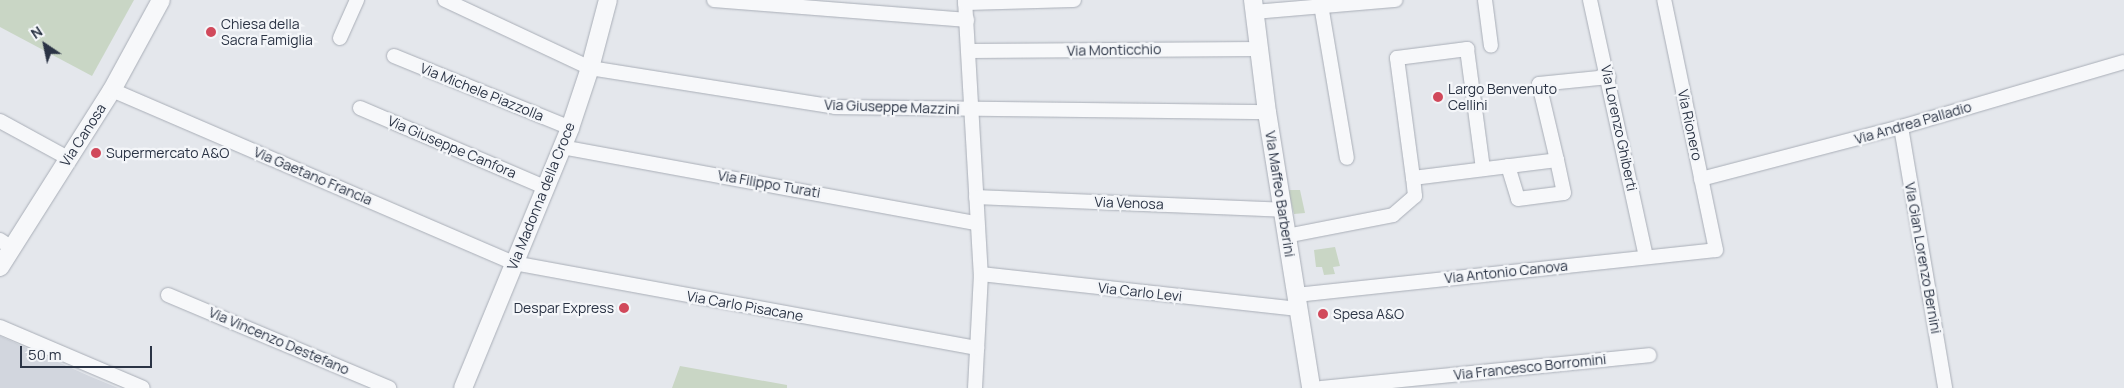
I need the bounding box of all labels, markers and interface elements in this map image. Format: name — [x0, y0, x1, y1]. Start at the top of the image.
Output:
place label: Chiesa della Sacra Famiglia — [221, 16, 313, 48]
north arrow — [20, 20, 70, 70]
text: N — [27, 21, 46, 43]
marker: Chiesa della Sacra Famiglia — [205, 26, 217, 38]
street label: Via Monticchio — [1067, 41, 1161, 59]
street label: Via Michele Piazzolla — [418, 60, 546, 124]
street label: Via Lorenzo Ghiberti — [1597, 63, 1641, 193]
place label: Largo Benvenuto Cellini — [1448, 81, 1557, 114]
street label: Via Rionero — [1674, 88, 1706, 162]
marker: Largo Benvenuto Cellini — [1432, 91, 1444, 103]
street label: Via Giuseppe Mazzini — [824, 96, 960, 118]
street label: Via Andrea Palladio — [1853, 98, 1973, 148]
street label: Via Canosa — [57, 100, 109, 170]
street label: Via Giuseppe Canfora — [385, 112, 519, 182]
street label: Via Madonna della Croce — [504, 120, 578, 272]
street label: Via Maffeo Barberini — [1262, 130, 1298, 258]
street label: Via Gaetano Francia — [251, 143, 375, 209]
place label: Supermercato A&O — [106, 145, 229, 161]
marker: Supermercato A&O — [90, 147, 102, 159]
street label: Via Filippo Turati — [716, 167, 822, 201]
street label: Via Gian Lorenzo Bernini — [1901, 181, 1945, 335]
street label: Via Venosa — [1094, 193, 1164, 213]
street label: Via Antonio Canova — [1443, 257, 1569, 287]
street label: Via Carlo Levi — [1097, 279, 1183, 305]
street label: Via Carlo Pisacane — [685, 287, 805, 325]
place label: Despar Express — [514, 300, 614, 316]
marker: Despar Express — [618, 302, 630, 314]
street label: Via Vincenzo Destefano — [206, 304, 352, 378]
place label: Spesa A&O — [1333, 306, 1404, 322]
marker: Spesa A&O — [1317, 308, 1329, 320]
scale bar — [22, 336, 155, 368]
text: 50 m — [28, 344, 62, 365]
street label: Via Francesco Borromini — [1453, 351, 1607, 383]

